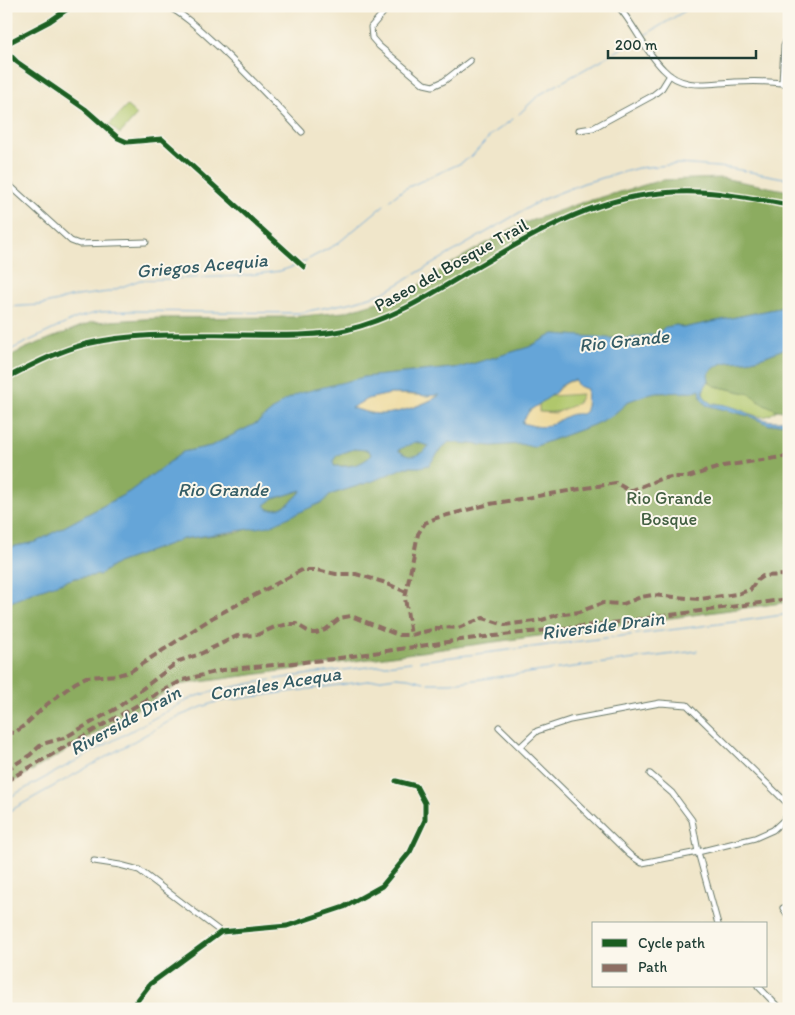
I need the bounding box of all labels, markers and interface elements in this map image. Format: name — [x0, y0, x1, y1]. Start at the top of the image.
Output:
scale bar — [608, 28, 755, 60]
text: 200 m — [615, 36, 658, 54]
street label: Paseo del Bosque Trail — [370, 214, 532, 316]
water label: Griegos Acequia — [135, 248, 269, 283]
water label: Rio Grande — [578, 324, 671, 357]
water label: Rio Grande — [178, 478, 269, 501]
park label: Rio Grande Bosque — [626, 487, 712, 530]
water label: Riverside Drain — [541, 607, 666, 644]
water label: Corrales Acequa — [208, 662, 343, 705]
water label: Riverside Drain — [66, 680, 185, 760]
legend — [592, 922, 768, 988]
text: Cycle path — [638, 934, 705, 952]
text: Path — [638, 958, 667, 976]

